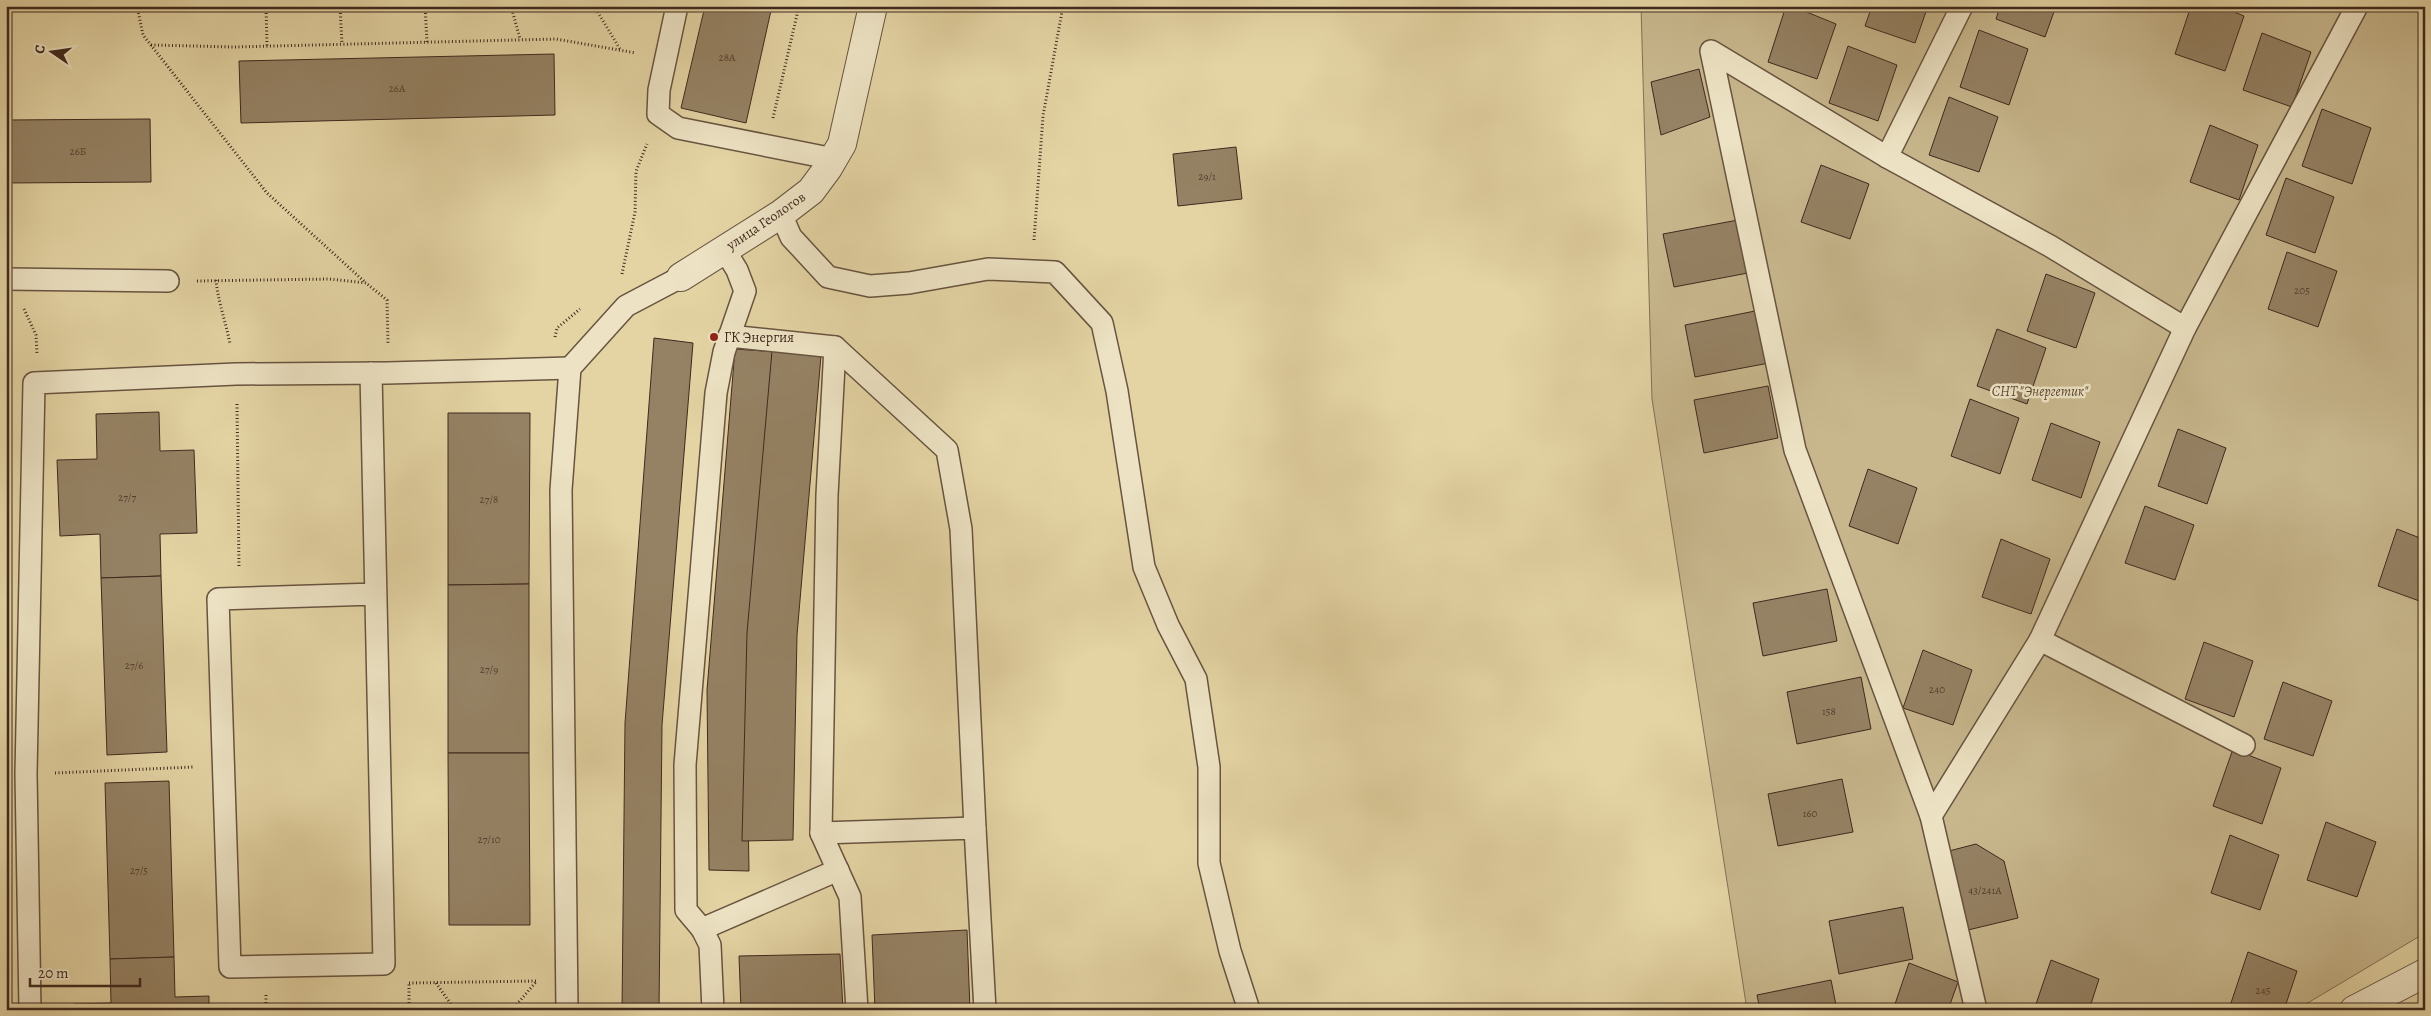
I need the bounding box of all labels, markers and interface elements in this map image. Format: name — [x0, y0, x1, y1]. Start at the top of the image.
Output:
north arrow — [28, 28, 78, 78]
text: С — [30, 42, 50, 56]
house number: 28А — [719, 50, 736, 65]
house number: 26А — [389, 81, 406, 96]
house number: 26Б — [70, 144, 86, 159]
house number: 29/1 — [1198, 169, 1216, 184]
street label: улица Геологов — [722, 187, 810, 255]
house number: 205 — [2294, 283, 2310, 298]
place label: ГК Энергия — [724, 328, 794, 347]
marker: ГК Энергия — [708, 331, 720, 343]
park label: СНТ "Энергетик" — [1992, 382, 2089, 401]
house number: 27/7 — [118, 490, 136, 505]
house number: 27/8 — [480, 492, 498, 507]
house number: 27/6 — [125, 658, 143, 673]
house number: 27/9 — [480, 662, 498, 677]
house number: 240 — [1929, 682, 1945, 697]
house number: 158 — [1822, 704, 1836, 719]
house number: 160 — [1803, 806, 1817, 821]
house number: 27/10 — [477, 832, 501, 847]
house number: 27/5 — [130, 863, 148, 878]
house number: 43/241А — [1968, 883, 2002, 898]
scale bar — [30, 956, 140, 988]
text: 20 m — [38, 963, 69, 983]
house number: 245 — [2256, 983, 2271, 998]

